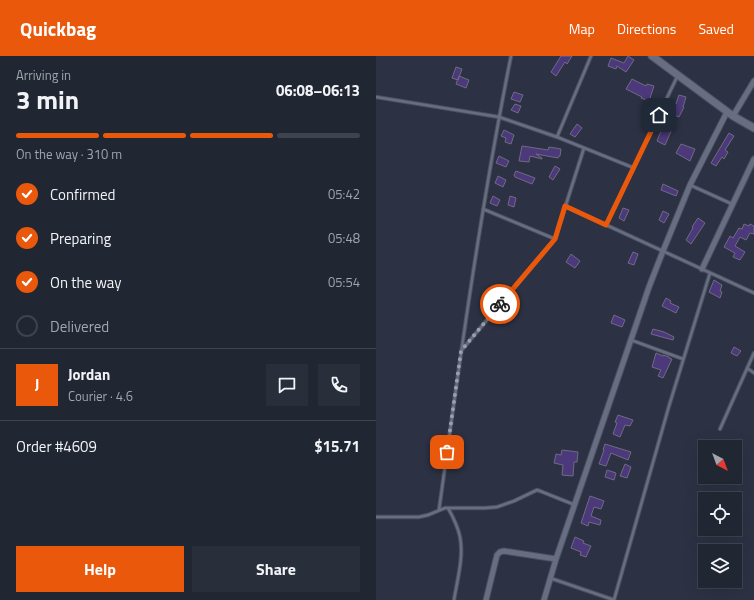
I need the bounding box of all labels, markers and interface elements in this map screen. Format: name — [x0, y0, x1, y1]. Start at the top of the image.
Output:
text: Quickbag — [20, 14, 96, 43]
text: Map — [569, 18, 595, 39]
text: Directions — [617, 18, 676, 39]
text: Saved — [698, 18, 734, 39]
text: Arriving in — [16, 65, 71, 85]
text: 06:08–06:13 — [276, 79, 360, 102]
text: 3 min — [16, 80, 79, 119]
pin — [642, 98, 676, 132]
icon: home — [648, 104, 670, 126]
text: On the way · 310 m — [16, 144, 122, 164]
icon: check — [16, 183, 38, 205]
text: Confirmed — [50, 183, 115, 206]
text: 05:42 — [328, 184, 360, 204]
icon: check — [16, 227, 38, 249]
text: Preparing — [50, 227, 111, 250]
text: 05:48 — [328, 228, 360, 248]
icon: check — [16, 271, 38, 293]
text: On the way — [50, 271, 122, 294]
text: 05:54 — [328, 272, 360, 292]
courier — [480, 284, 520, 324]
icon: bike — [489, 293, 511, 315]
text: Delivered — [50, 315, 109, 338]
text: Jordan — [68, 363, 110, 386]
button: chat — [266, 364, 308, 406]
button: phone — [318, 364, 360, 406]
text: J — [35, 373, 39, 396]
text: Courier · 4.6 — [68, 386, 133, 406]
text: Order #4609 — [16, 435, 97, 458]
text: $15.71 — [314, 435, 360, 458]
pin — [430, 435, 464, 469]
north arrow — [698, 440, 742, 484]
map controls — [698, 440, 742, 588]
icon: bag — [436, 441, 458, 463]
button: locate — [698, 492, 742, 536]
button: layers — [698, 544, 742, 588]
button: Help — [16, 546, 184, 592]
button: Share — [192, 546, 360, 592]

